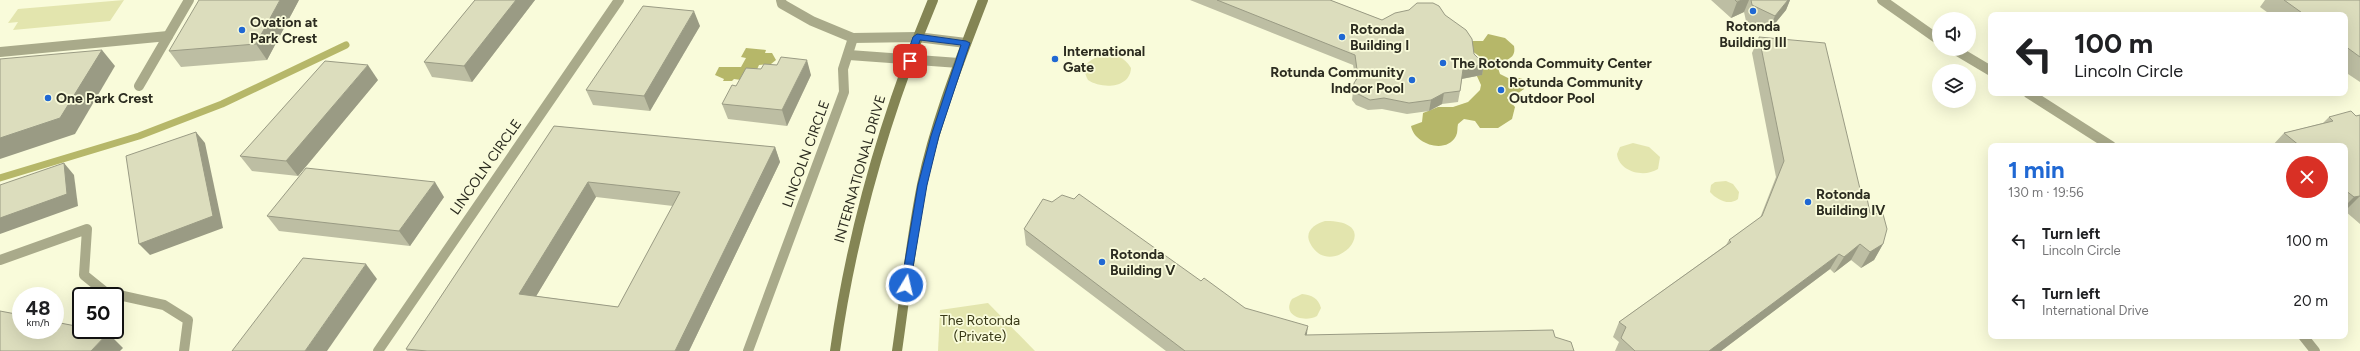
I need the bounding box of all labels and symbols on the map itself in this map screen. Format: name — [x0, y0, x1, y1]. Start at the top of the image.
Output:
marker: Rotonda Building III — [1748, 6, 1758, 16]
place label: Ovation at Park Crest — [250, 14, 318, 47]
place label: Rotonda Building III — [1719, 18, 1787, 51]
place label: Rotonda Building I — [1350, 21, 1409, 54]
marker: Ovation at Park Crest — [237, 25, 247, 35]
marker: Rotonda Building I — [1337, 32, 1347, 42]
place label: International Gate — [1063, 43, 1145, 76]
pin — [893, 44, 927, 78]
marker: International Gate — [1050, 54, 1060, 64]
place label: The Rotonda Commuity Center — [1451, 55, 1653, 72]
marker: The Rotonda Commuity Center — [1438, 58, 1448, 68]
place label: Rotunda Community Indoor Pool — [1270, 64, 1405, 97]
place label: Rotunda Community Outdoor Pool — [1509, 74, 1644, 107]
marker: Rotunda Community Indoor Pool — [1407, 75, 1417, 85]
marker: Rotunda Community Outdoor Pool — [1496, 85, 1506, 95]
place label: One Park Crest — [56, 90, 154, 107]
marker: One Park Crest — [43, 93, 53, 103]
street label: INTERNATIONAL DRIVE — [831, 93, 889, 245]
street label: LINCOLN CIRCLE — [779, 98, 833, 210]
street label: LINCOLN CIRCLE — [447, 116, 525, 218]
place label: Rotonda Building IV — [1816, 186, 1885, 219]
marker: Rotonda Building IV — [1803, 197, 1813, 207]
place label: Rotonda Building V — [1110, 246, 1175, 279]
marker: Rotonda Building V — [1097, 257, 1107, 267]
position arrow — [885, 264, 927, 306]
speed limit sign: 50 — [72, 287, 124, 339]
park label: The Rotonda (Private) — [940, 312, 1020, 345]

